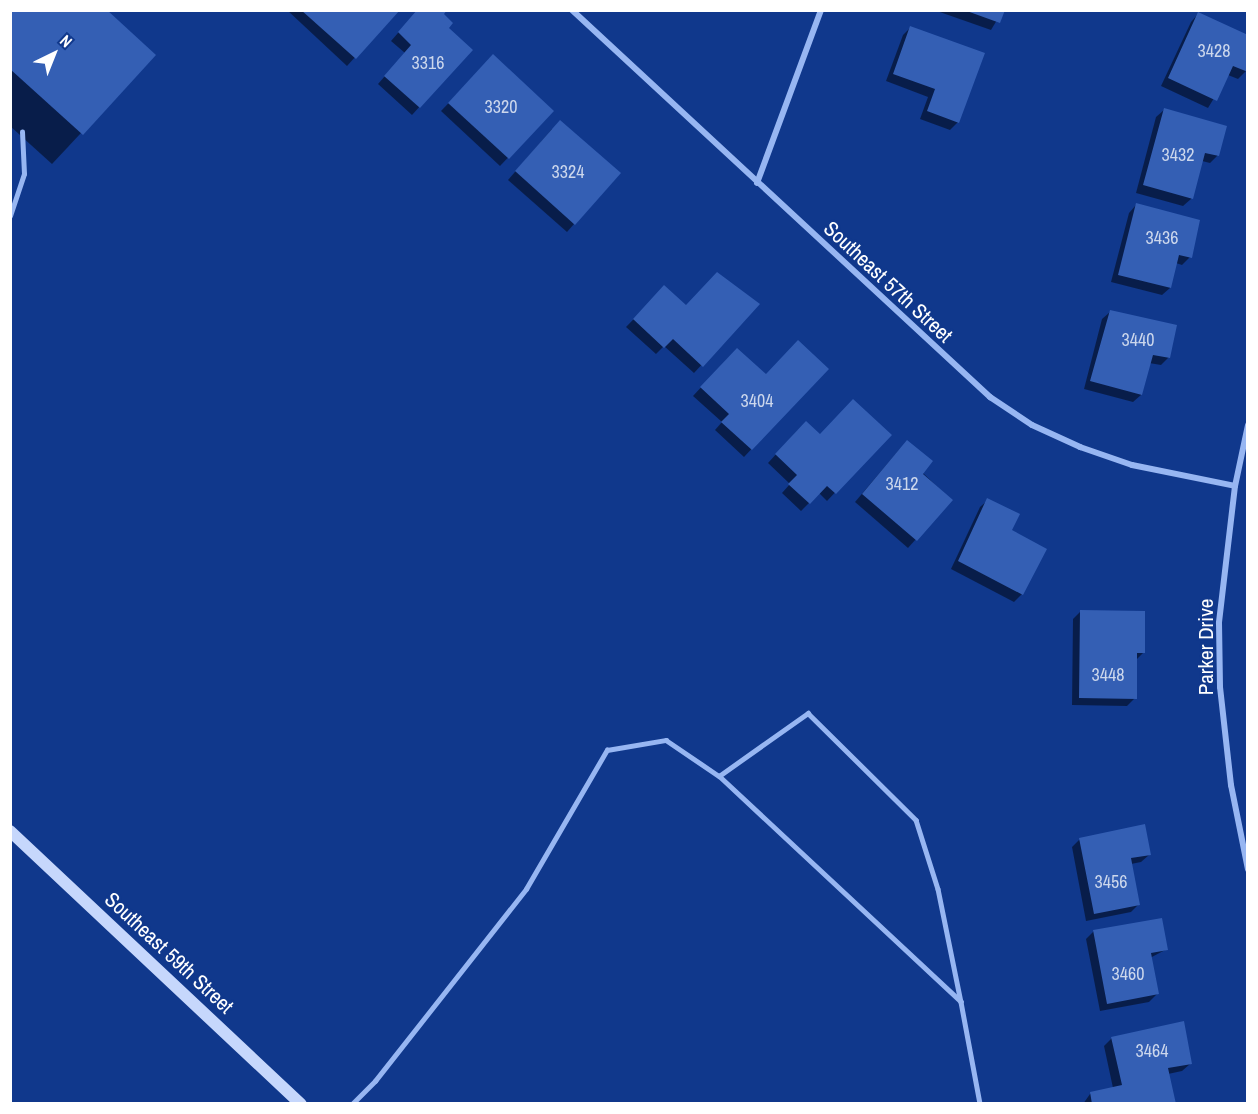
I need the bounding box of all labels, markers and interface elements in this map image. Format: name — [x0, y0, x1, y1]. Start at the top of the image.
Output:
north arrow — [24, 24, 84, 84]
text: N — [55, 30, 77, 52]
house number: 3428 — [1198, 40, 1230, 62]
house number: 3316 — [412, 52, 444, 74]
house number: 3320 — [485, 96, 517, 118]
house number: 3432 — [1162, 144, 1194, 166]
house number: 3324 — [552, 161, 584, 183]
street label: Southeast 57th Street — [818, 216, 958, 348]
house number: 3436 — [1146, 227, 1178, 249]
house number: 3440 — [1122, 329, 1154, 351]
house number: 3404 — [741, 390, 773, 412]
house number: 3412 — [886, 473, 918, 495]
street label: Parker Drive — [1193, 599, 1219, 695]
house number: 3448 — [1092, 664, 1124, 686]
house number: 3456 — [1095, 871, 1127, 893]
street label: Southeast 59th Street — [99, 887, 239, 1019]
house number: 3460 — [1112, 963, 1144, 985]
house number: 3464 — [1136, 1040, 1168, 1062]

